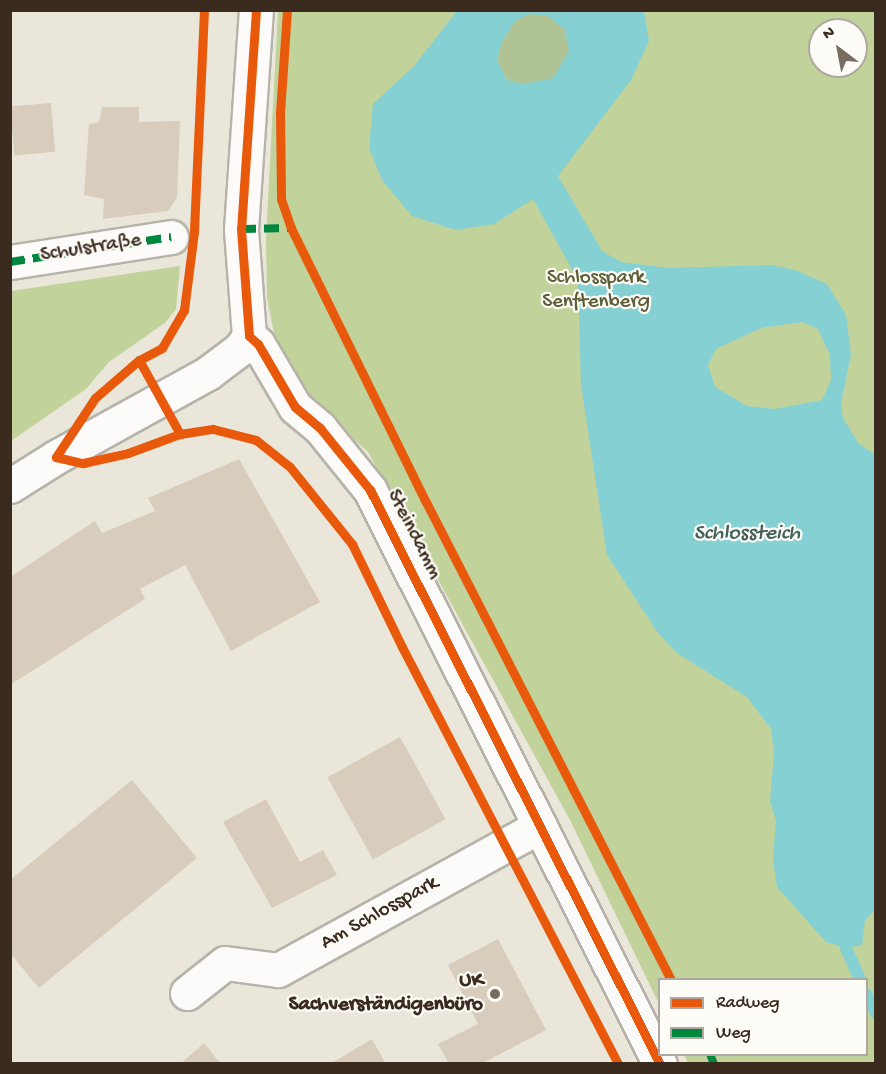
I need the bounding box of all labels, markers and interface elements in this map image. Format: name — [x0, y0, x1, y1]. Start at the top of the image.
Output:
north arrow — [808, 18, 868, 78]
text: N — [820, 23, 839, 45]
street label: Schulstraße — [39, 229, 143, 269]
park label: Schlosspark Senftenberg — [542, 266, 650, 316]
street label: Steindamm — [380, 486, 446, 584]
water label: Schlossteich — [694, 522, 800, 548]
street label: Am Schlosspark — [317, 871, 443, 957]
place label: UK Sachverständigenbüro — [289, 969, 483, 1019]
legend — [658, 978, 868, 1056]
marker: UK Sachverständigenbüro — [488, 987, 502, 1001]
text: Radweg — [716, 993, 779, 1014]
text: Weg — [716, 1023, 751, 1044]

